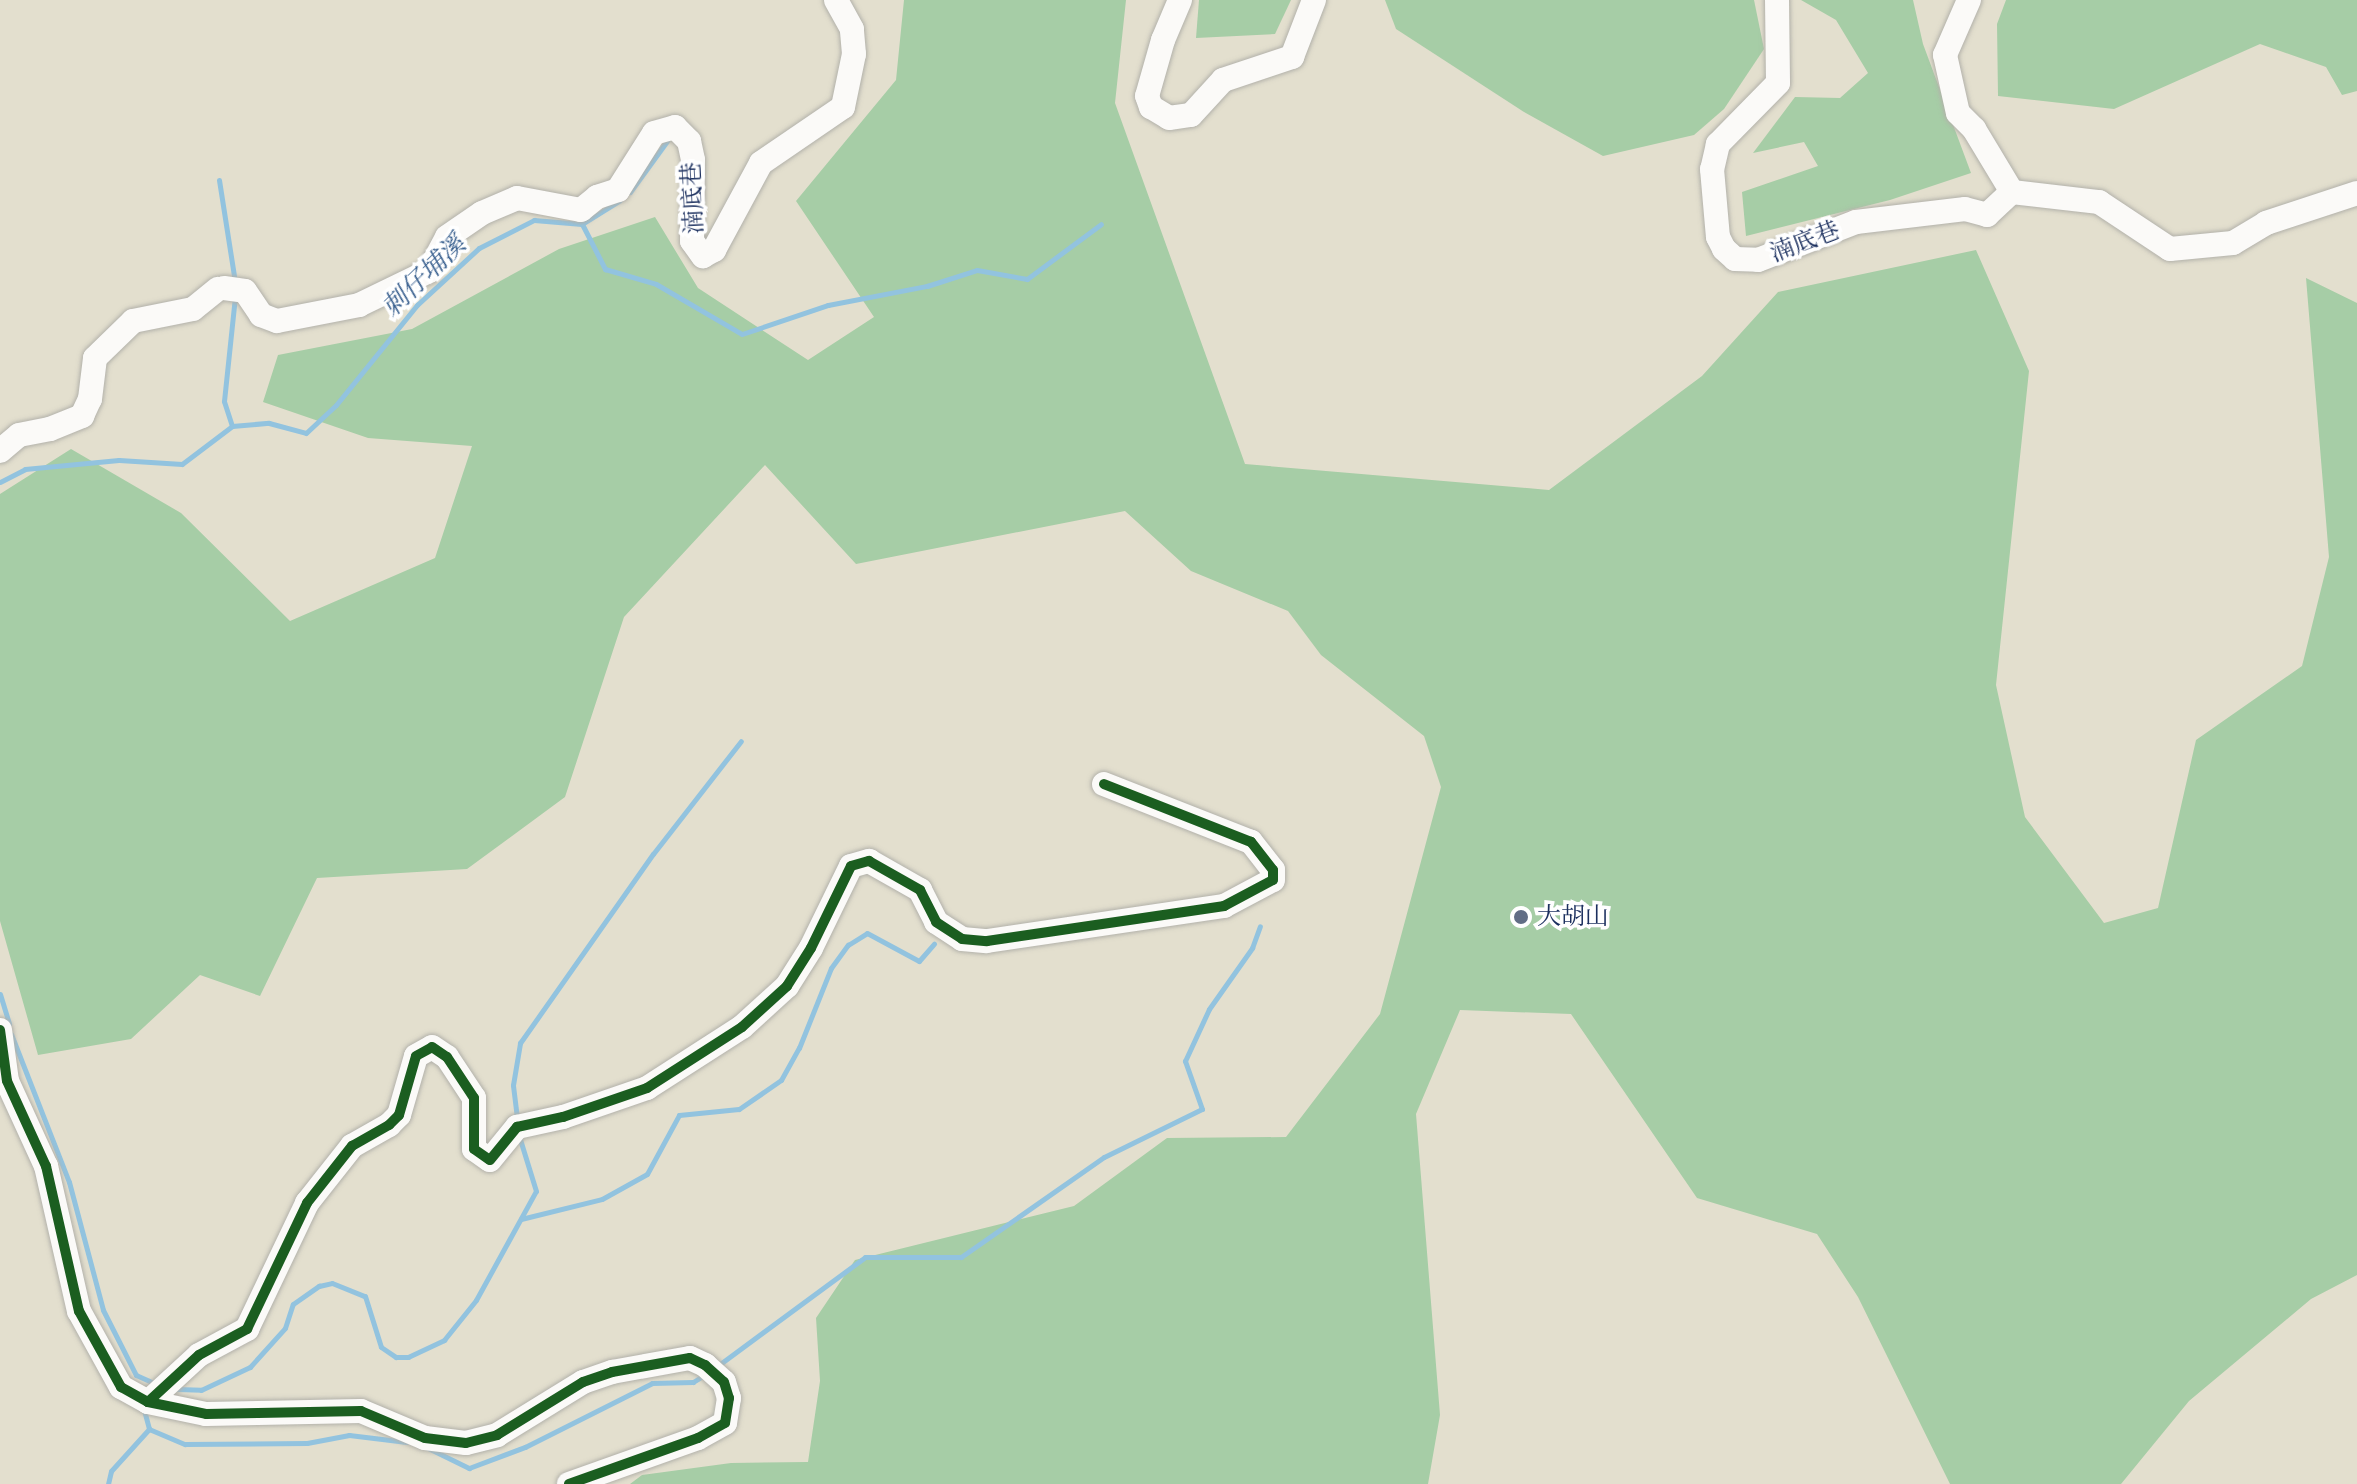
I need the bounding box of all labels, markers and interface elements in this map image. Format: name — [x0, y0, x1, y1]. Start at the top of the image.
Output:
street label: 湳底巷 — [677, 161, 709, 235]
street label: 湳底巷 — [1766, 216, 1844, 268]
water label: 刺仔埔溪 — [376, 229, 472, 323]
place label: 大胡山 — [1537, 903, 1609, 931]
marker: 大胡山 — [1512, 908, 1530, 926]

